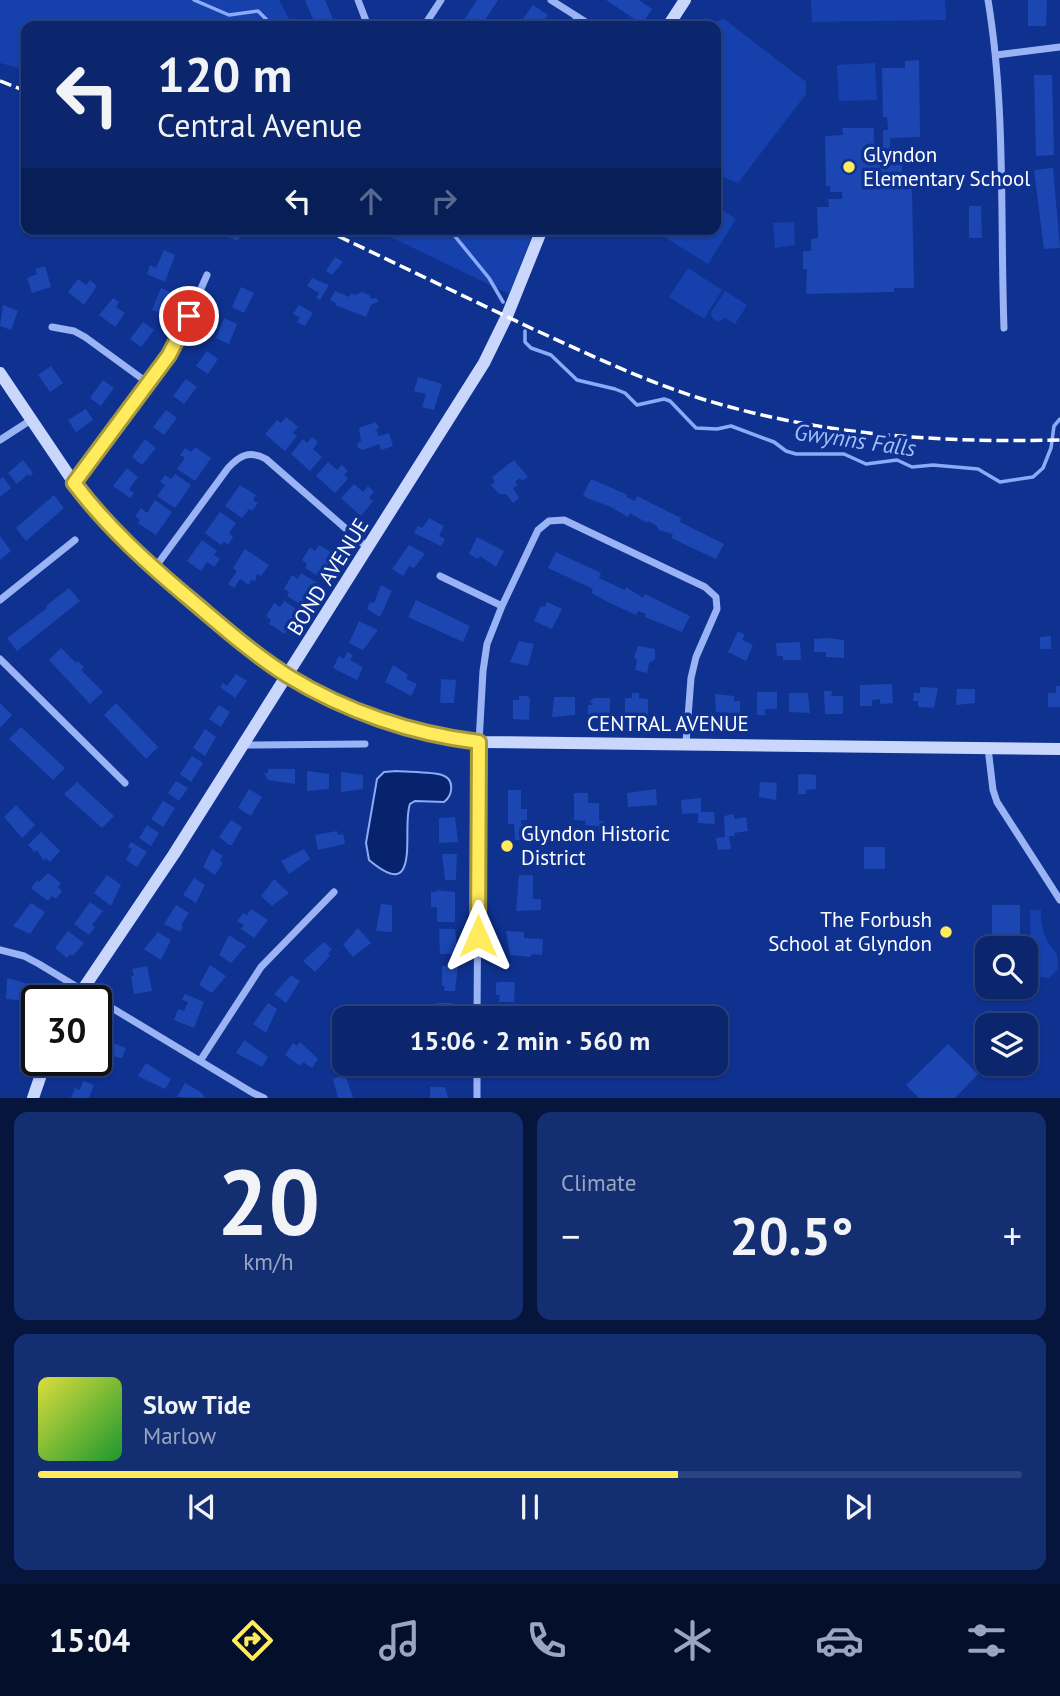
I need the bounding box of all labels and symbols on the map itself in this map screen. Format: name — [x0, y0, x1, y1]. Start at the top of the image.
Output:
place label: Glyndon Elementary School — [863, 141, 1030, 192]
marker: Glyndon Elementary School — [841, 159, 857, 175]
pin — [159, 286, 219, 346]
water label: Gwynns Falls — [792, 417, 919, 463]
street label: BOND AVENUE — [281, 513, 374, 640]
street label: CENTRAL AVENUE — [587, 710, 749, 737]
place label: Glyndon Historic District — [521, 820, 670, 871]
marker: Glyndon Historic District — [499, 838, 515, 854]
position arrow — [441, 899, 515, 973]
place label: The Forbush School at Glyndon — [768, 906, 932, 957]
marker: The Forbush School at Glyndon — [938, 924, 954, 940]
speed limit sign: 30 — [21, 985, 112, 1076]

